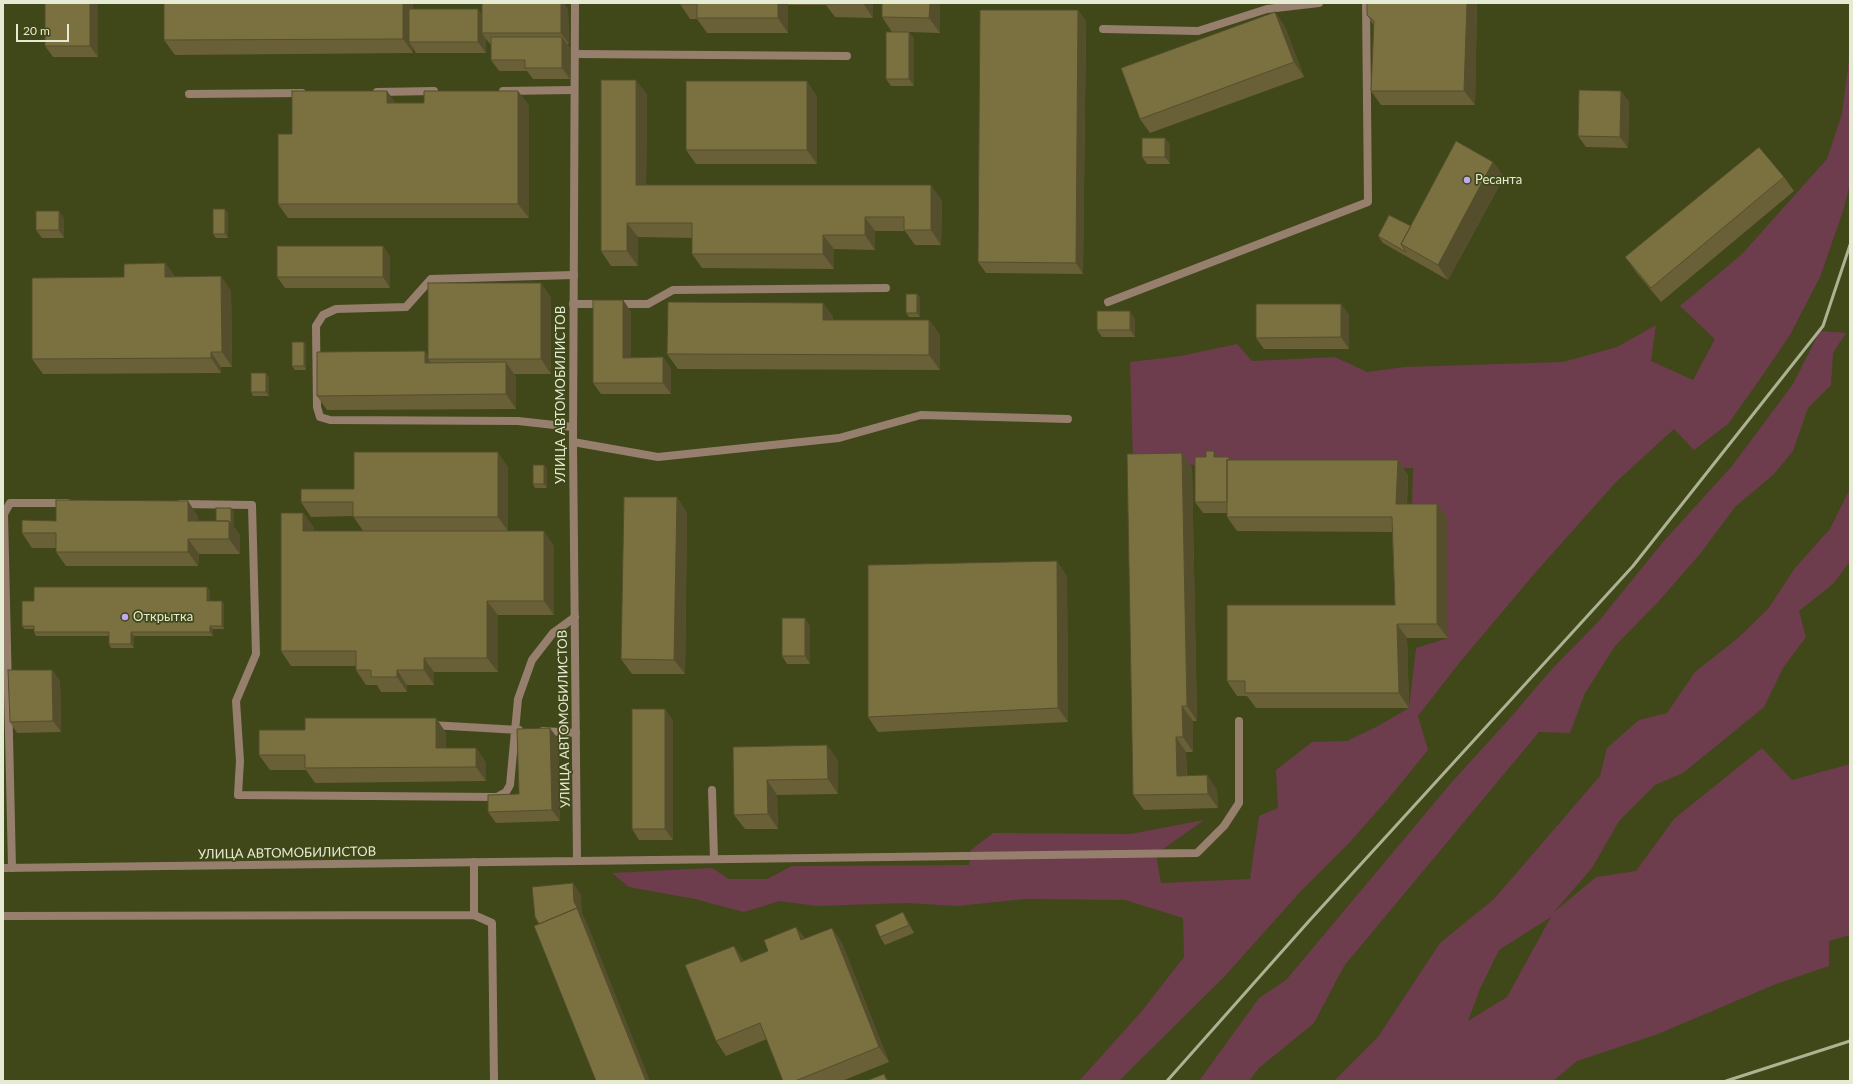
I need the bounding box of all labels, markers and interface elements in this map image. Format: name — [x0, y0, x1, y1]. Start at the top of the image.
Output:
scale bar — [18, 16, 71, 42]
text: 20 m — [23, 23, 50, 38]
place label: Ресанта — [1475, 172, 1522, 188]
marker: Ресанта — [1462, 175, 1472, 185]
street label: УЛИЦА АВТОМОБИЛИСТОВ — [553, 306, 569, 484]
place label: Открытка — [133, 609, 193, 625]
marker: Открытка — [120, 612, 130, 622]
street label: УЛИЦА АВТОМОБИЛИСТОВ — [555, 630, 573, 808]
street label: УЛИЦА АВТОМОБИЛИСТОВ — [198, 844, 376, 862]

